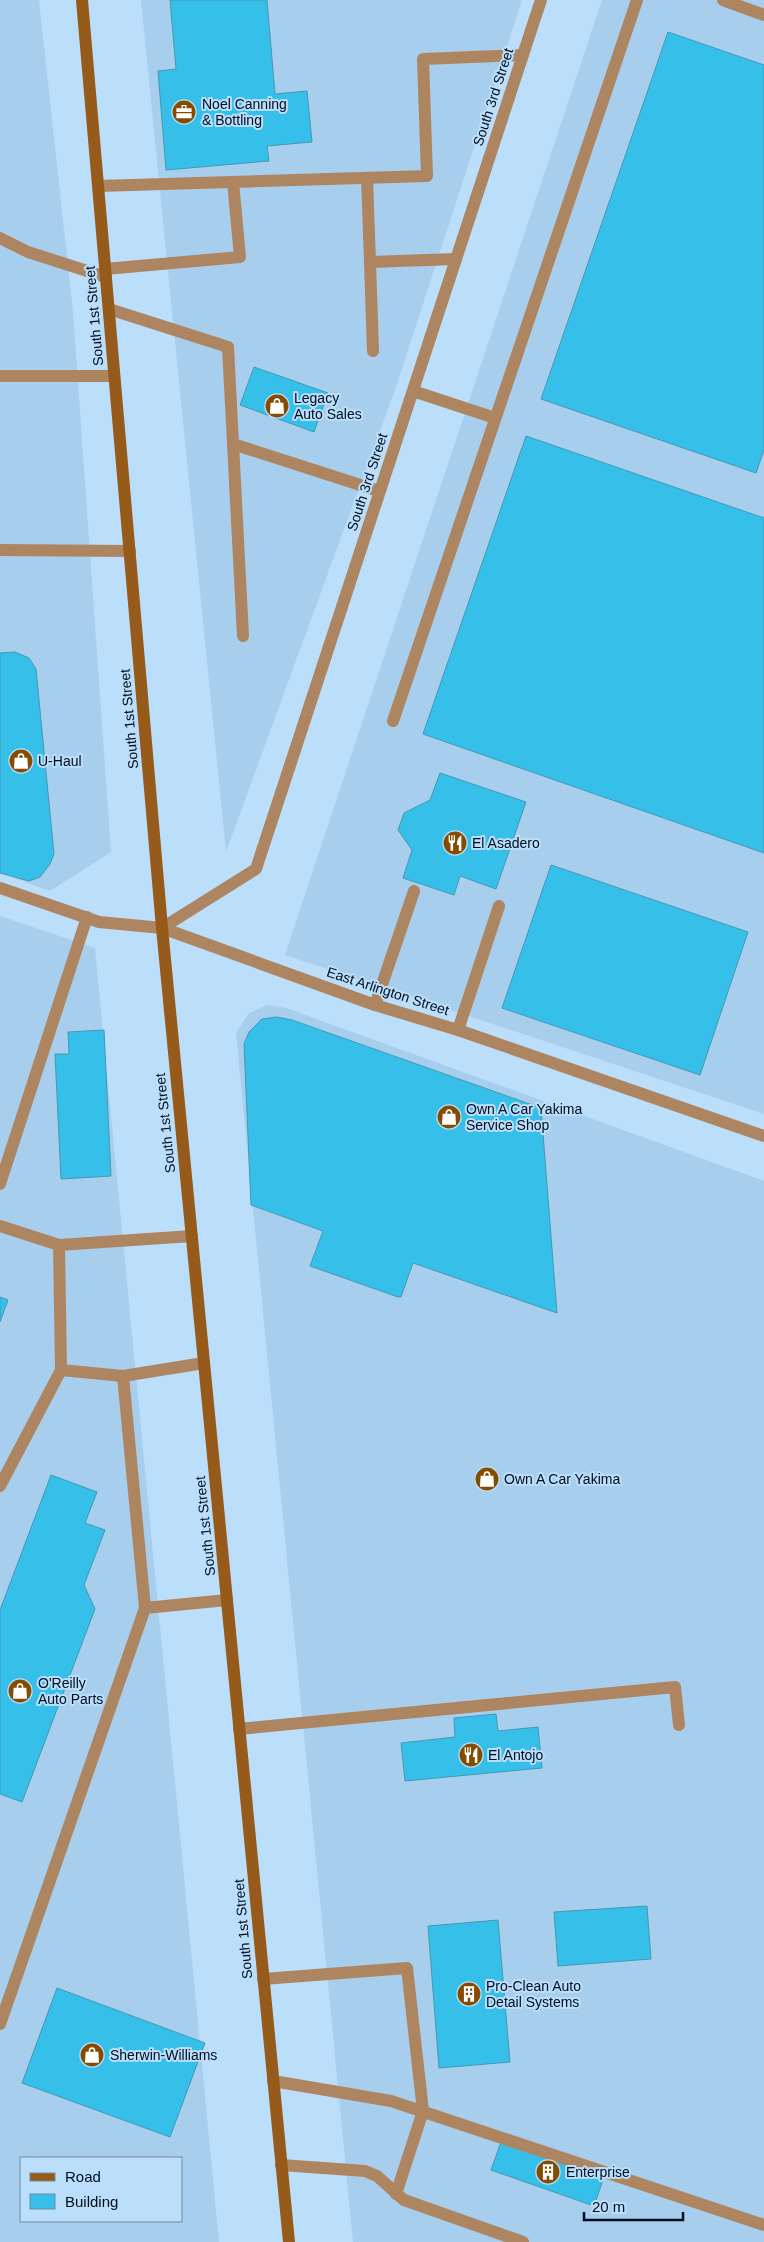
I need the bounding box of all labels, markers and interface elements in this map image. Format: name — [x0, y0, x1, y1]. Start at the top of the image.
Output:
street label: South 3rd Street — [470, 46, 516, 148]
place label: Noel Canning & Bottling — [202, 96, 287, 128]
office icon: Noel Canning & Bottling — [171, 99, 197, 125]
street label: South 1st Street — [82, 265, 106, 367]
place label: Legacy Auto Sales — [294, 390, 362, 422]
shop icon: Legacy Auto Sales — [264, 393, 290, 419]
street label: South 3rd Street — [344, 431, 390, 533]
street label: South 1st Street — [117, 668, 141, 770]
shop icon: U-Haul — [8, 748, 34, 774]
place label: U-Haul — [38, 753, 82, 769]
restaurant icon: El Asadero — [442, 830, 468, 856]
place label: El Asadero — [472, 835, 540, 851]
street label: East Arlington Street — [325, 964, 451, 1018]
street label: South 1st Street — [152, 1072, 178, 1174]
place label: Own A Car Yakima Service Shop — [466, 1101, 582, 1133]
shop icon: Own A Car Yakima Service Shop — [436, 1104, 462, 1130]
shop icon: Own A Car Yakima — [474, 1466, 500, 1492]
place label: Own A Car Yakima — [504, 1471, 620, 1487]
street label: South 1st Street — [192, 1475, 218, 1577]
place label: O'Reilly Auto Parts — [38, 1675, 103, 1707]
shop icon: O'Reilly Auto Parts — [7, 1678, 33, 1704]
restaurant icon: El Antojo — [458, 1742, 484, 1768]
place label: El Antojo — [488, 1747, 543, 1763]
street label: South 1st Street — [231, 1878, 255, 1980]
place label: Pro-Clean Auto Detail Systems — [486, 1978, 581, 2010]
building icon: Pro-Clean Auto Detail Systems — [456, 1981, 482, 2007]
shop icon: Sherwin-Williams — [79, 2042, 105, 2068]
place label: Sherwin-Williams — [110, 2047, 217, 2063]
legend — [20, 2157, 182, 2222]
building icon: Enterprise — [535, 2159, 561, 2185]
place label: Enterprise — [566, 2164, 630, 2180]
text: Road — [65, 2168, 101, 2185]
scale bar — [584, 2190, 683, 2222]
text: Building — [65, 2193, 118, 2210]
text: 20 m — [592, 2198, 625, 2215]

